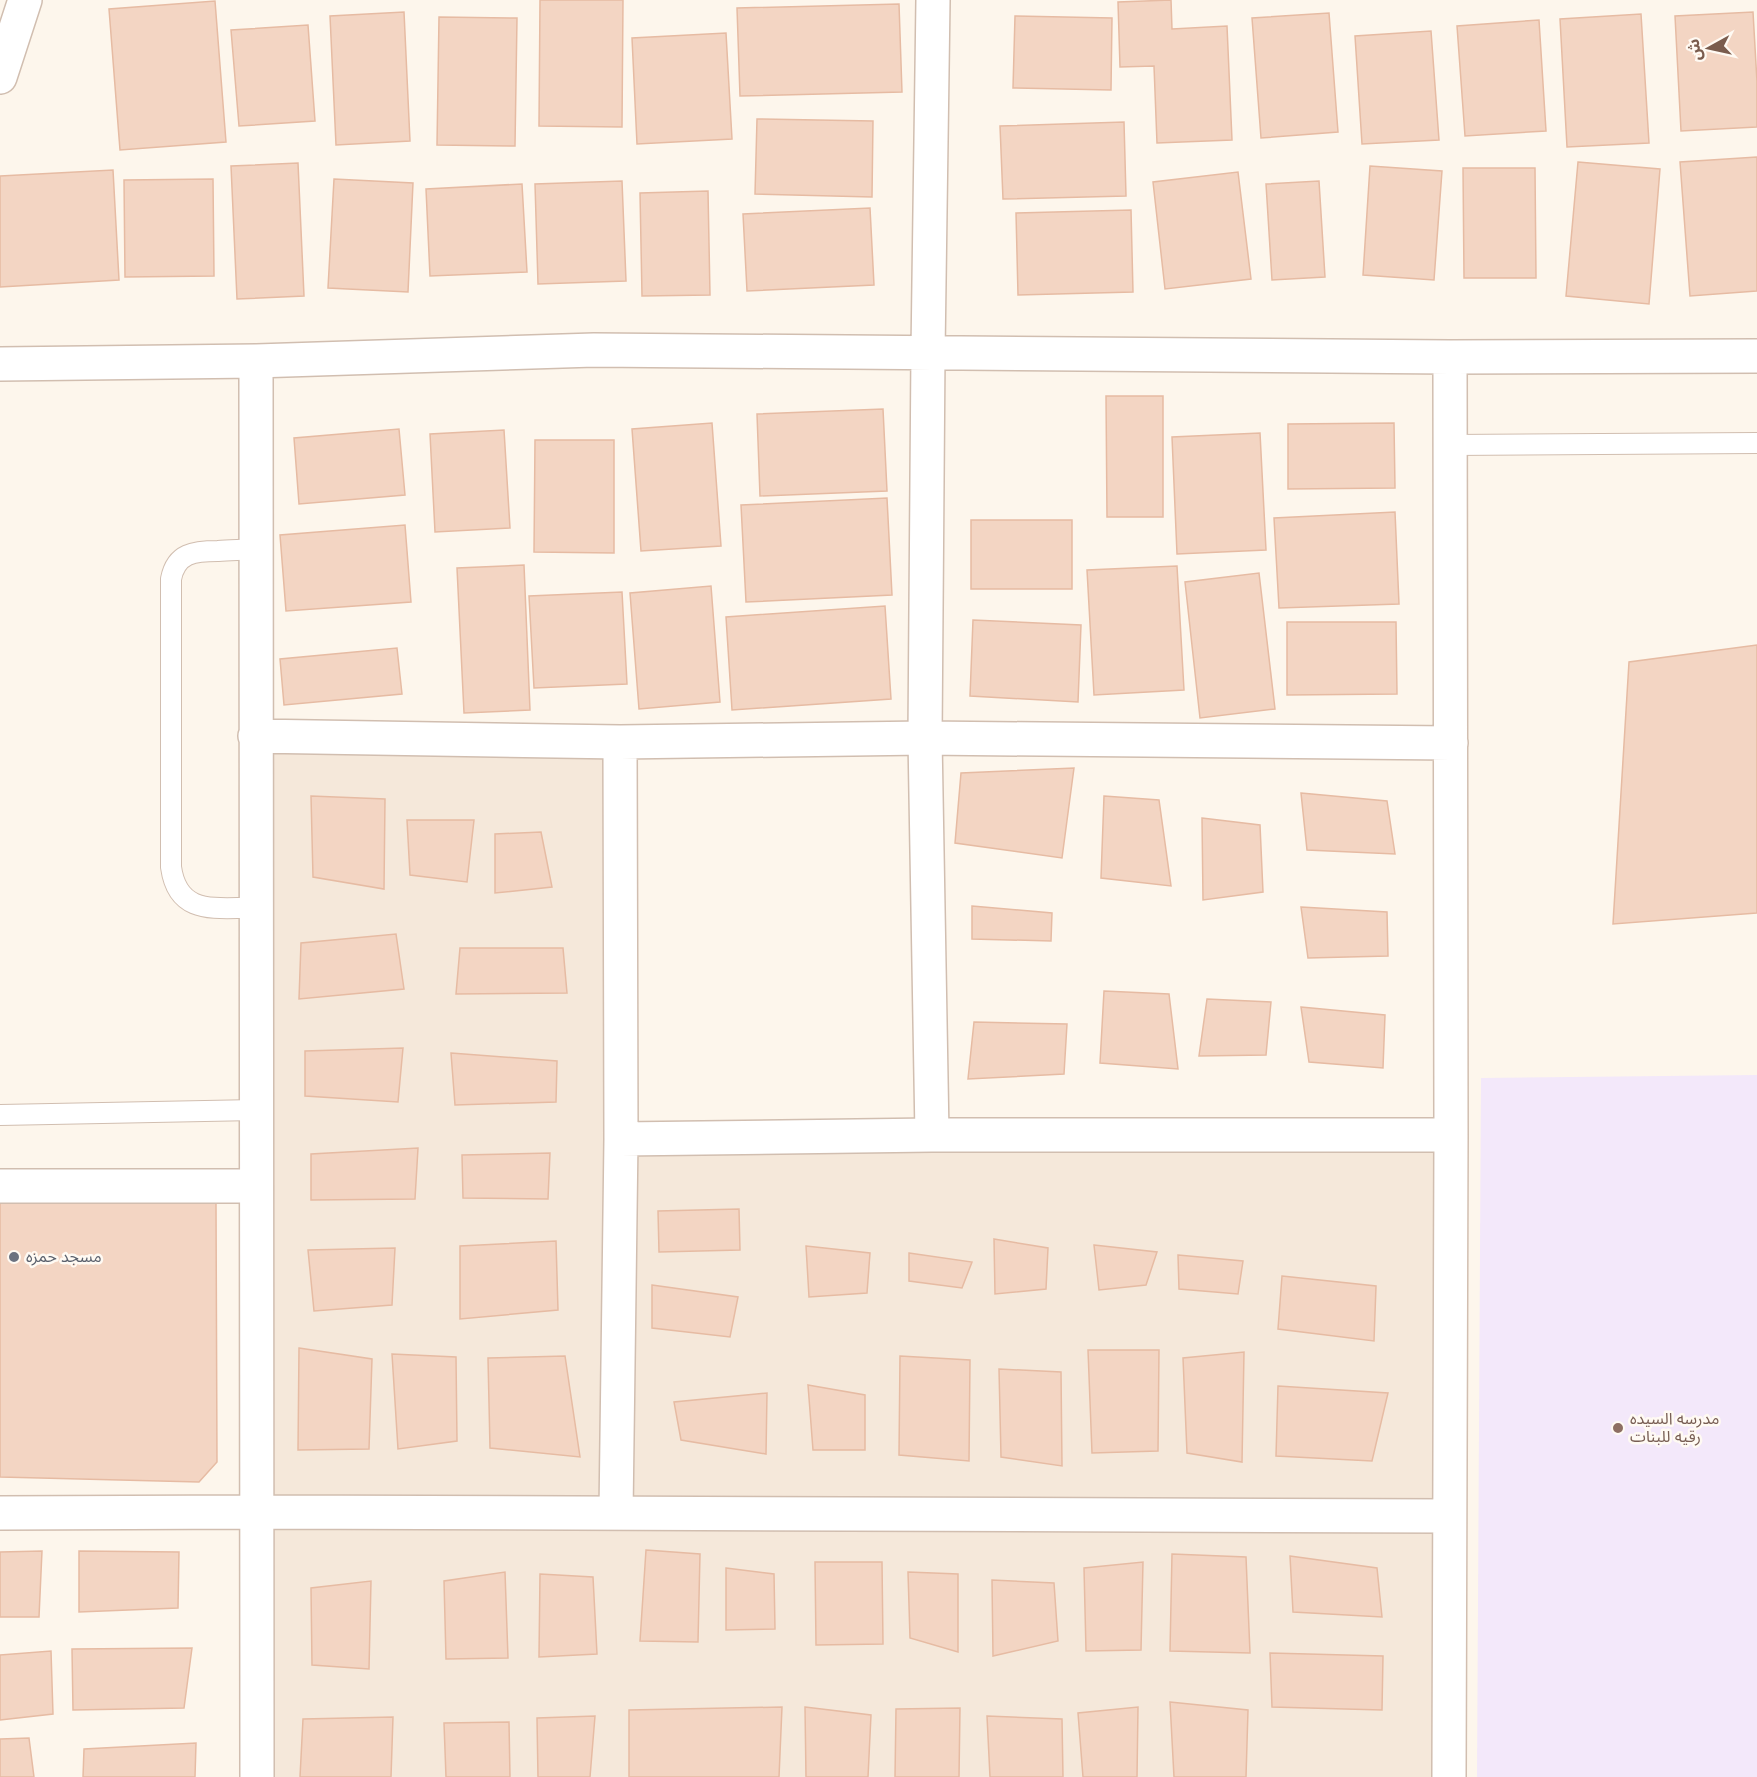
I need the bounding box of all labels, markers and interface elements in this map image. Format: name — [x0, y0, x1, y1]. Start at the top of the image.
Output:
north arrow — [1679, 18, 1739, 78]
text: ش — [1684, 38, 1707, 62]
place label: مسجد حمزه — [26, 1247, 102, 1267]
marker: مسجد حمزه — [7, 1250, 21, 1264]
place label: مدرسه السيده رقيه للبنات — [1630, 1409, 1719, 1447]
marker: مدرسه السيده رقيه للبنات — [1611, 1421, 1625, 1435]

